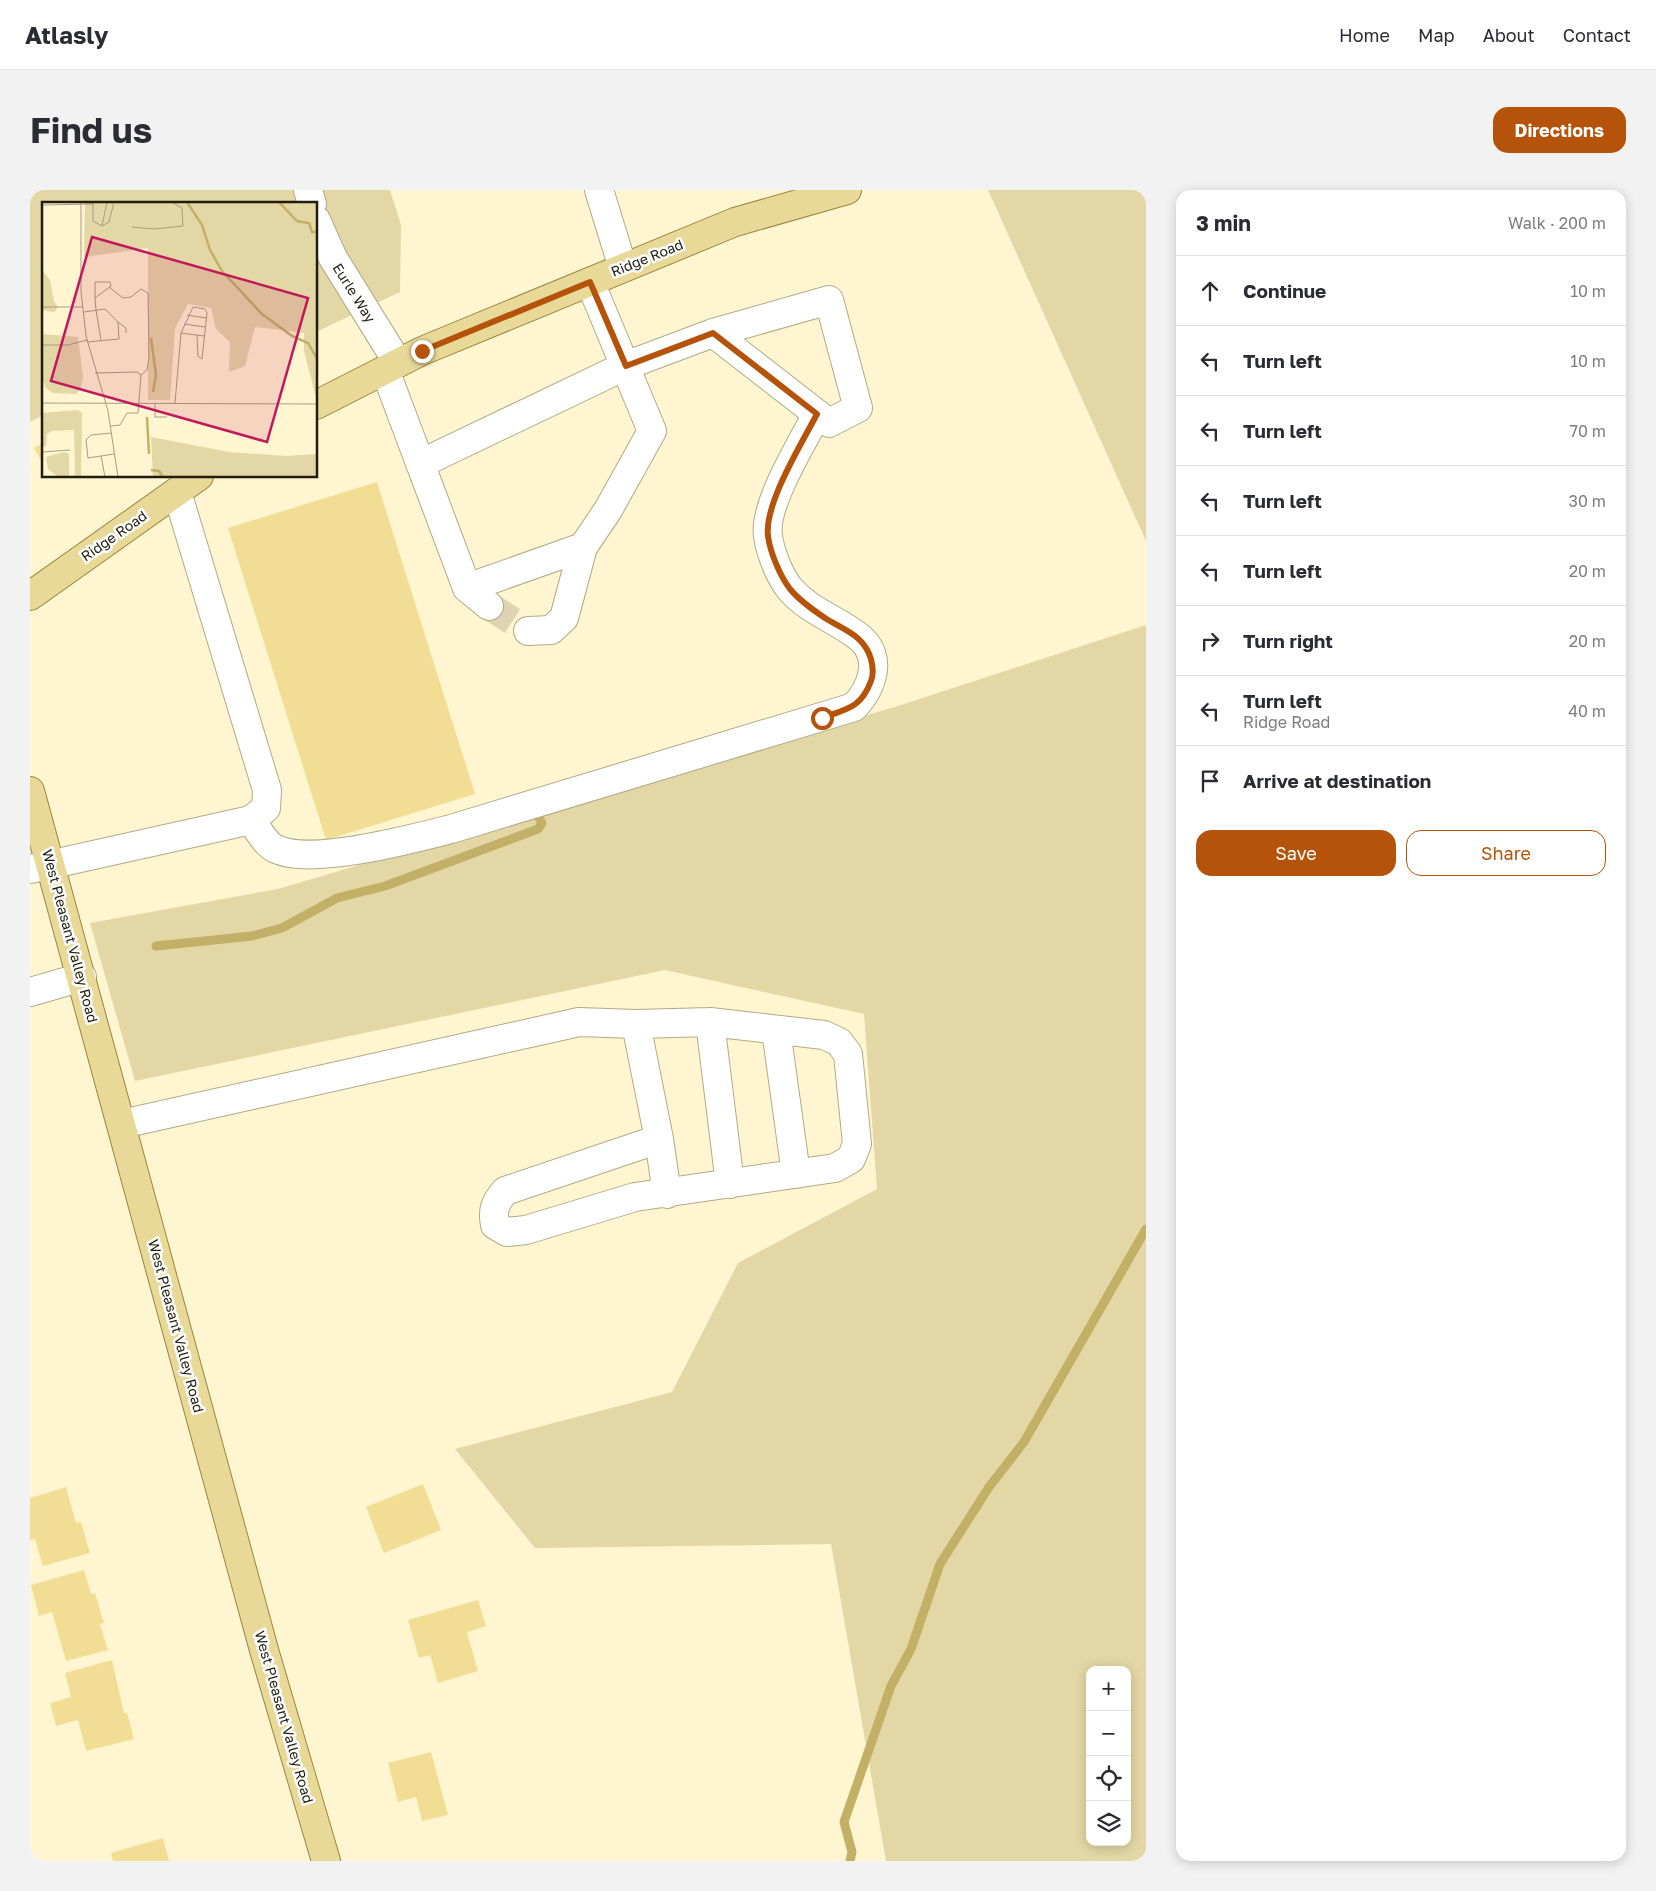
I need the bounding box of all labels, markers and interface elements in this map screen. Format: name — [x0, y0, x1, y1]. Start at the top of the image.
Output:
text: Atlasly — [25, 20, 108, 49]
text: Home — [1339, 24, 1390, 46]
text: Map — [1418, 24, 1455, 46]
text: About — [1483, 24, 1535, 46]
text: Contact — [1563, 24, 1631, 46]
button: Directions — [1493, 107, 1626, 153]
text: Find us — [30, 109, 152, 151]
inset map — [42, 202, 318, 478]
text: 3 min — [1196, 210, 1251, 236]
text: Walk · 200 m — [1508, 213, 1606, 233]
street label: Ridge Road — [608, 235, 685, 280]
street label: Eurle Way — [330, 260, 379, 326]
icon: ahead — [1196, 277, 1224, 305]
text: Continue — [1243, 279, 1326, 302]
text: 10 m — [1570, 281, 1606, 301]
route end — [411, 340, 434, 363]
icon: left — [1196, 347, 1224, 375]
text: Turn left — [1243, 349, 1322, 372]
text: 10 m — [1570, 351, 1606, 371]
icon: left — [1196, 417, 1224, 445]
text: Turn left — [1243, 419, 1322, 442]
text: 70 m — [1569, 421, 1606, 441]
icon: left — [1196, 487, 1224, 515]
text: Turn left — [1243, 489, 1322, 512]
text: 30 m — [1569, 491, 1606, 511]
street label: Ridge Road — [78, 507, 150, 564]
icon: left — [1196, 557, 1224, 585]
text: Turn left — [1243, 559, 1322, 582]
text: 20 m — [1569, 561, 1606, 581]
icon: right — [1196, 627, 1224, 655]
text: Turn right — [1243, 629, 1333, 652]
text: 20 m — [1569, 631, 1606, 651]
text: Turn left — [1243, 689, 1322, 712]
icon: left — [1196, 697, 1224, 725]
text: 40 m — [1568, 701, 1606, 721]
route start — [811, 707, 834, 730]
text: Ridge Road — [1243, 712, 1330, 732]
icon: arrive — [1196, 767, 1224, 795]
text: Arrive at destination — [1243, 769, 1431, 792]
button: Save — [1196, 830, 1396, 876]
button: Share — [1406, 830, 1606, 876]
street label: West Pleasant Valley Road — [39, 847, 102, 1024]
street label: West Pleasant Valley Road — [145, 1237, 208, 1414]
street label: West Pleasant Valley Road — [252, 1629, 317, 1805]
map controls — [1086, 1666, 1131, 1846]
button: + — [1086, 1666, 1131, 1711]
button: − — [1086, 1711, 1131, 1756]
button: locate — [1086, 1756, 1131, 1801]
button: layers — [1086, 1801, 1131, 1846]

